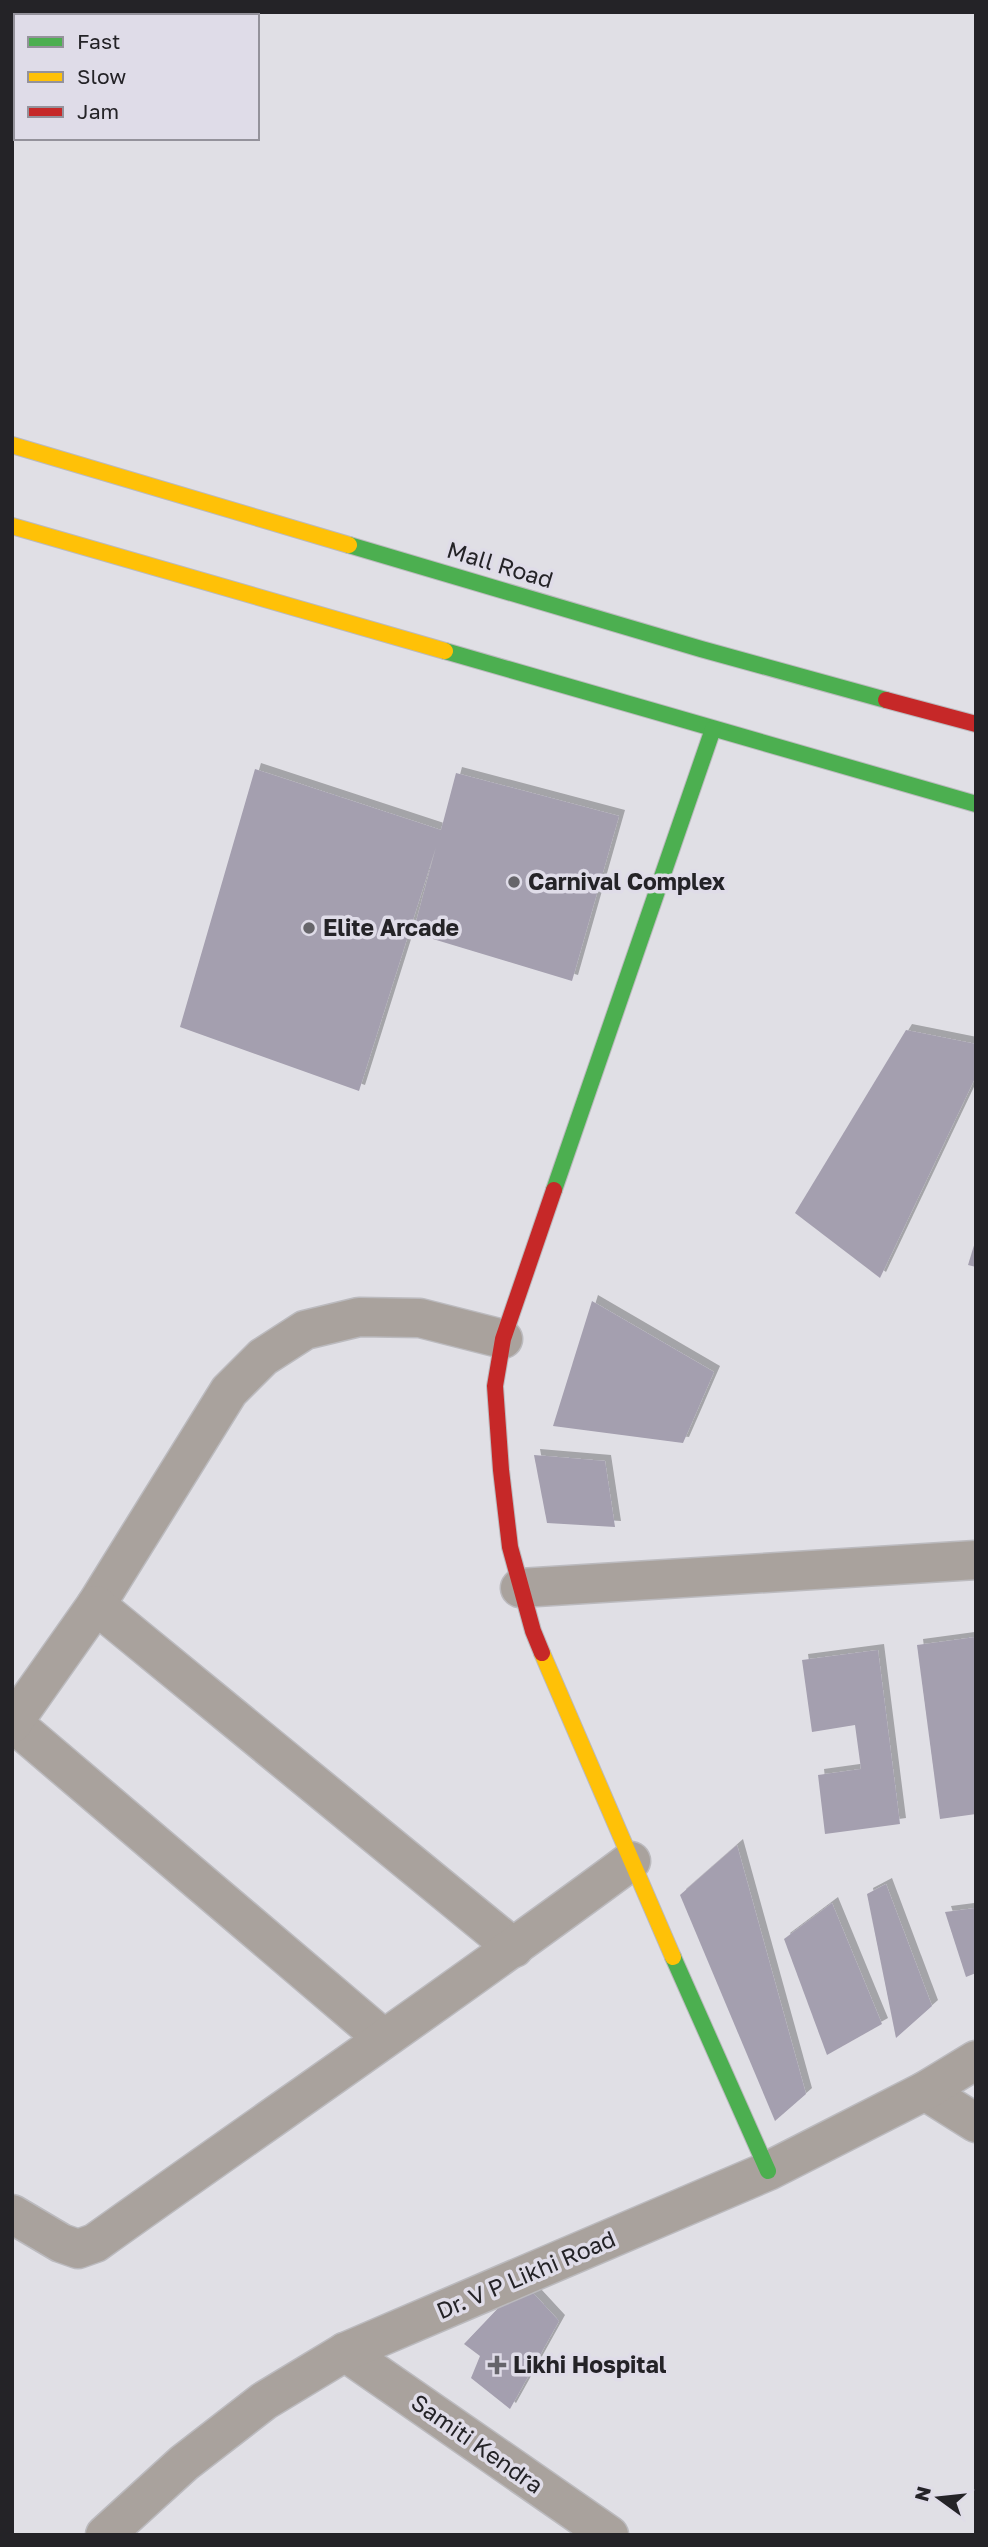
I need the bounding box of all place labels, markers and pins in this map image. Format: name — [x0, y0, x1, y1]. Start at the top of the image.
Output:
place label: Carnival Complex — [528, 867, 726, 895]
marker: Carnival Complex — [506, 874, 522, 890]
place label: Elite Arcade — [323, 913, 459, 941]
marker: Elite Arcade — [301, 920, 317, 936]
place label: Likhi Hospital — [513, 2350, 667, 2378]
marker: Likhi Hospital — [487, 2355, 507, 2375]

